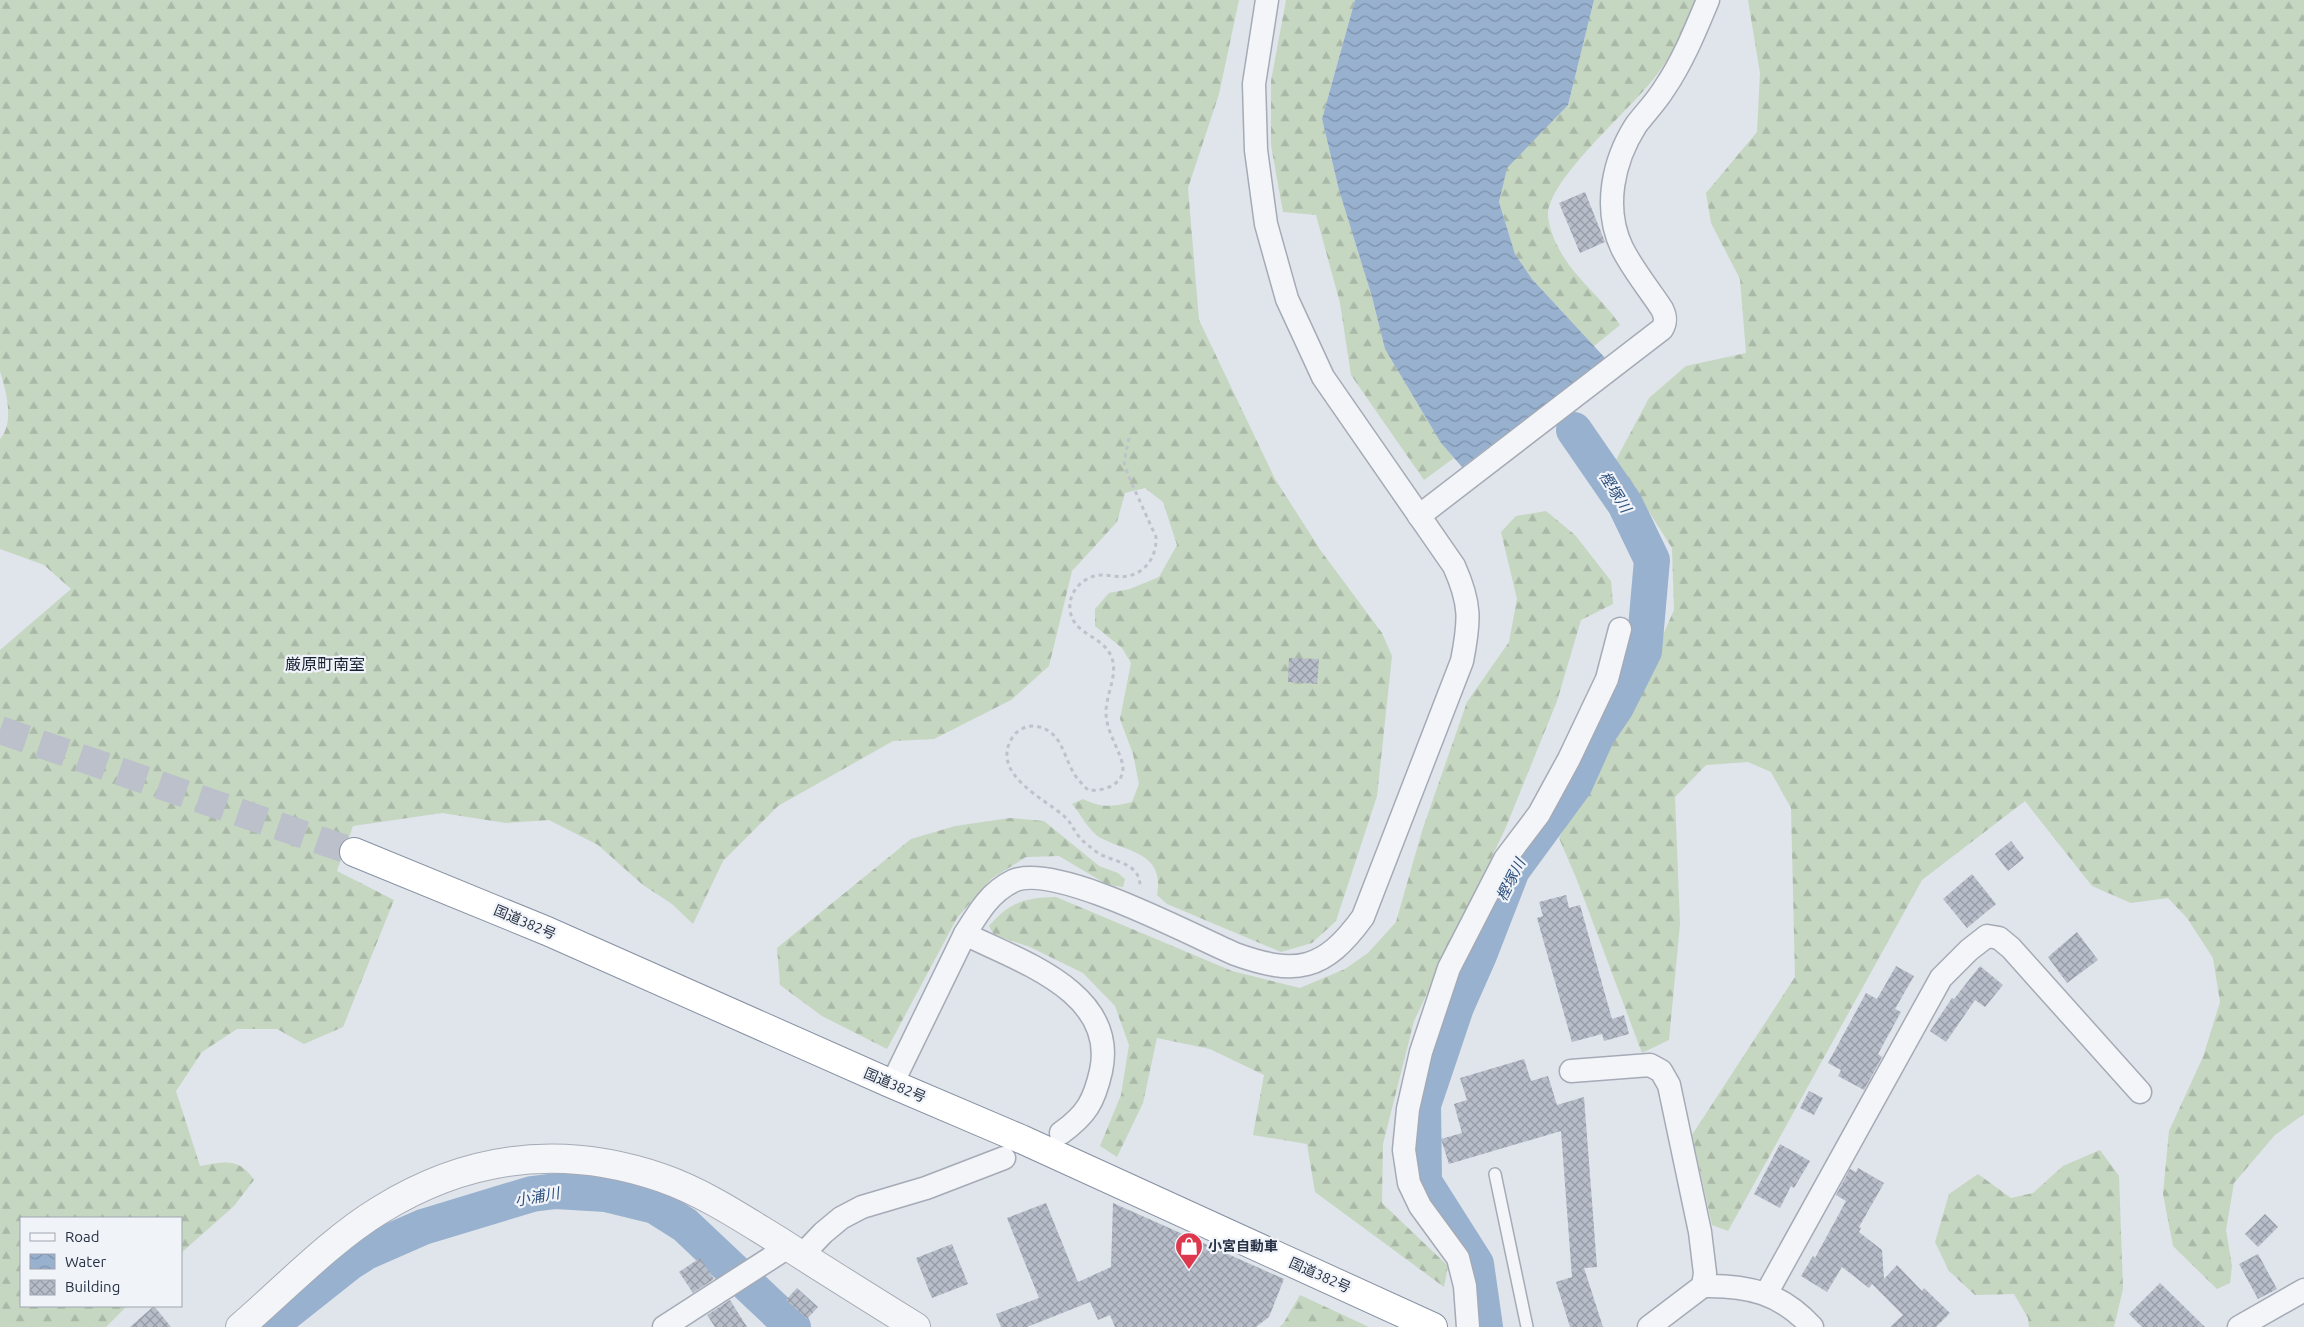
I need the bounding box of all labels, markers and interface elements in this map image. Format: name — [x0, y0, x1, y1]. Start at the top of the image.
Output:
water label: 樫塚川 — [1596, 468, 1636, 517]
district label: 厳原町南室 — [285, 655, 365, 673]
water label: 樫塚川 — [1493, 854, 1529, 904]
street label: 国道382号 — [492, 902, 558, 942]
street label: 国道382号 — [862, 1065, 928, 1105]
water label: 小浦川 — [513, 1184, 563, 1209]
legend — [20, 1217, 182, 1307]
text: Road — [65, 1228, 100, 1245]
shop icon: 小宮自動車 — [1174, 1231, 1204, 1270]
place label: 小宮自動車 — [1208, 1238, 1278, 1254]
text: Water — [65, 1253, 106, 1270]
street label: 国道382号 — [1287, 1254, 1353, 1296]
text: Building — [65, 1278, 120, 1295]

